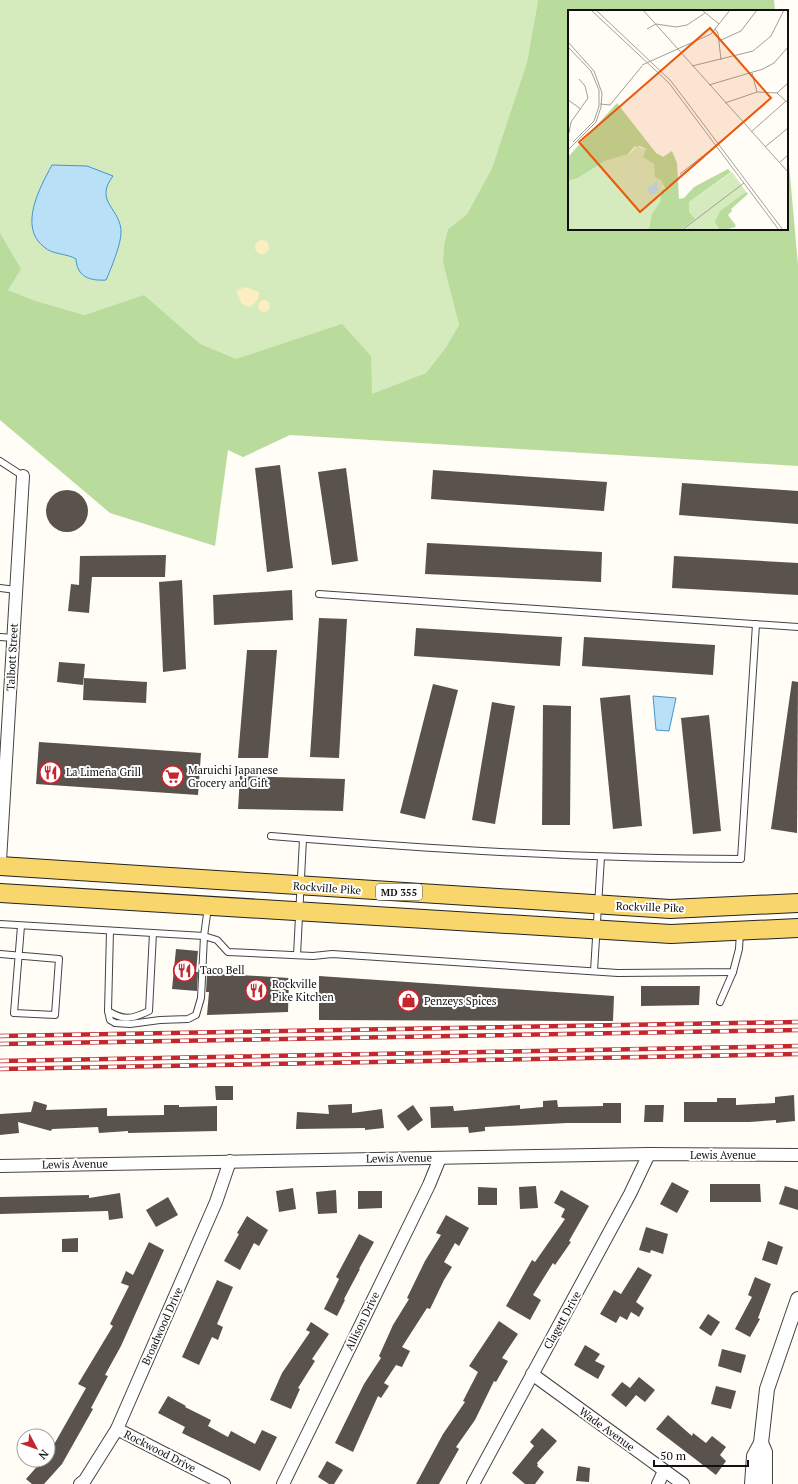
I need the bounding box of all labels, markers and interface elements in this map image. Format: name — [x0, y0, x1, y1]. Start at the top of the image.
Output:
inset map — [568, 10, 788, 230]
street label: Talbott Street — [3, 623, 21, 691]
restaurant icon: La Limeña Grill — [38, 759, 64, 785]
supermarket icon: Maruichi Japanese Grocery and Gift — [160, 763, 186, 789]
place label: Maruichi Japanese Grocery and Gift — [188, 763, 278, 790]
place label: La Limeña Grill — [66, 765, 141, 779]
street label: Rockville Pike — [292, 879, 362, 897]
road number: MD 355 — [376, 884, 422, 900]
street label: Rockville Pike — [616, 899, 685, 915]
restaurant icon: Taco Bell — [172, 957, 198, 983]
place label: Taco Bell — [200, 963, 245, 977]
restaurant icon: Rockville Pike Kitchen — [244, 977, 270, 1003]
place label: Rockville Pike Kitchen — [272, 977, 334, 1004]
shop icon: Penzeys Spices — [395, 988, 421, 1014]
place label: Penzeys Spices — [424, 994, 497, 1008]
street label: Lewis Avenue — [690, 1148, 757, 1162]
street label: Lewis Avenue — [366, 1150, 433, 1166]
street label: Lewis Avenue — [42, 1156, 109, 1172]
street label: Broadwood Drive — [139, 1284, 186, 1367]
street label: Clagett Drive — [540, 1288, 584, 1352]
street label: Allison Drive — [342, 1289, 382, 1353]
street label: Wade Avenue — [576, 1404, 638, 1454]
street label: Rockwood Drive — [122, 1427, 199, 1475]
north arrow — [16, 1428, 56, 1468]
scale bar — [654, 1442, 748, 1468]
text: N — [35, 1447, 52, 1463]
text: 50 m — [660, 1448, 687, 1463]

